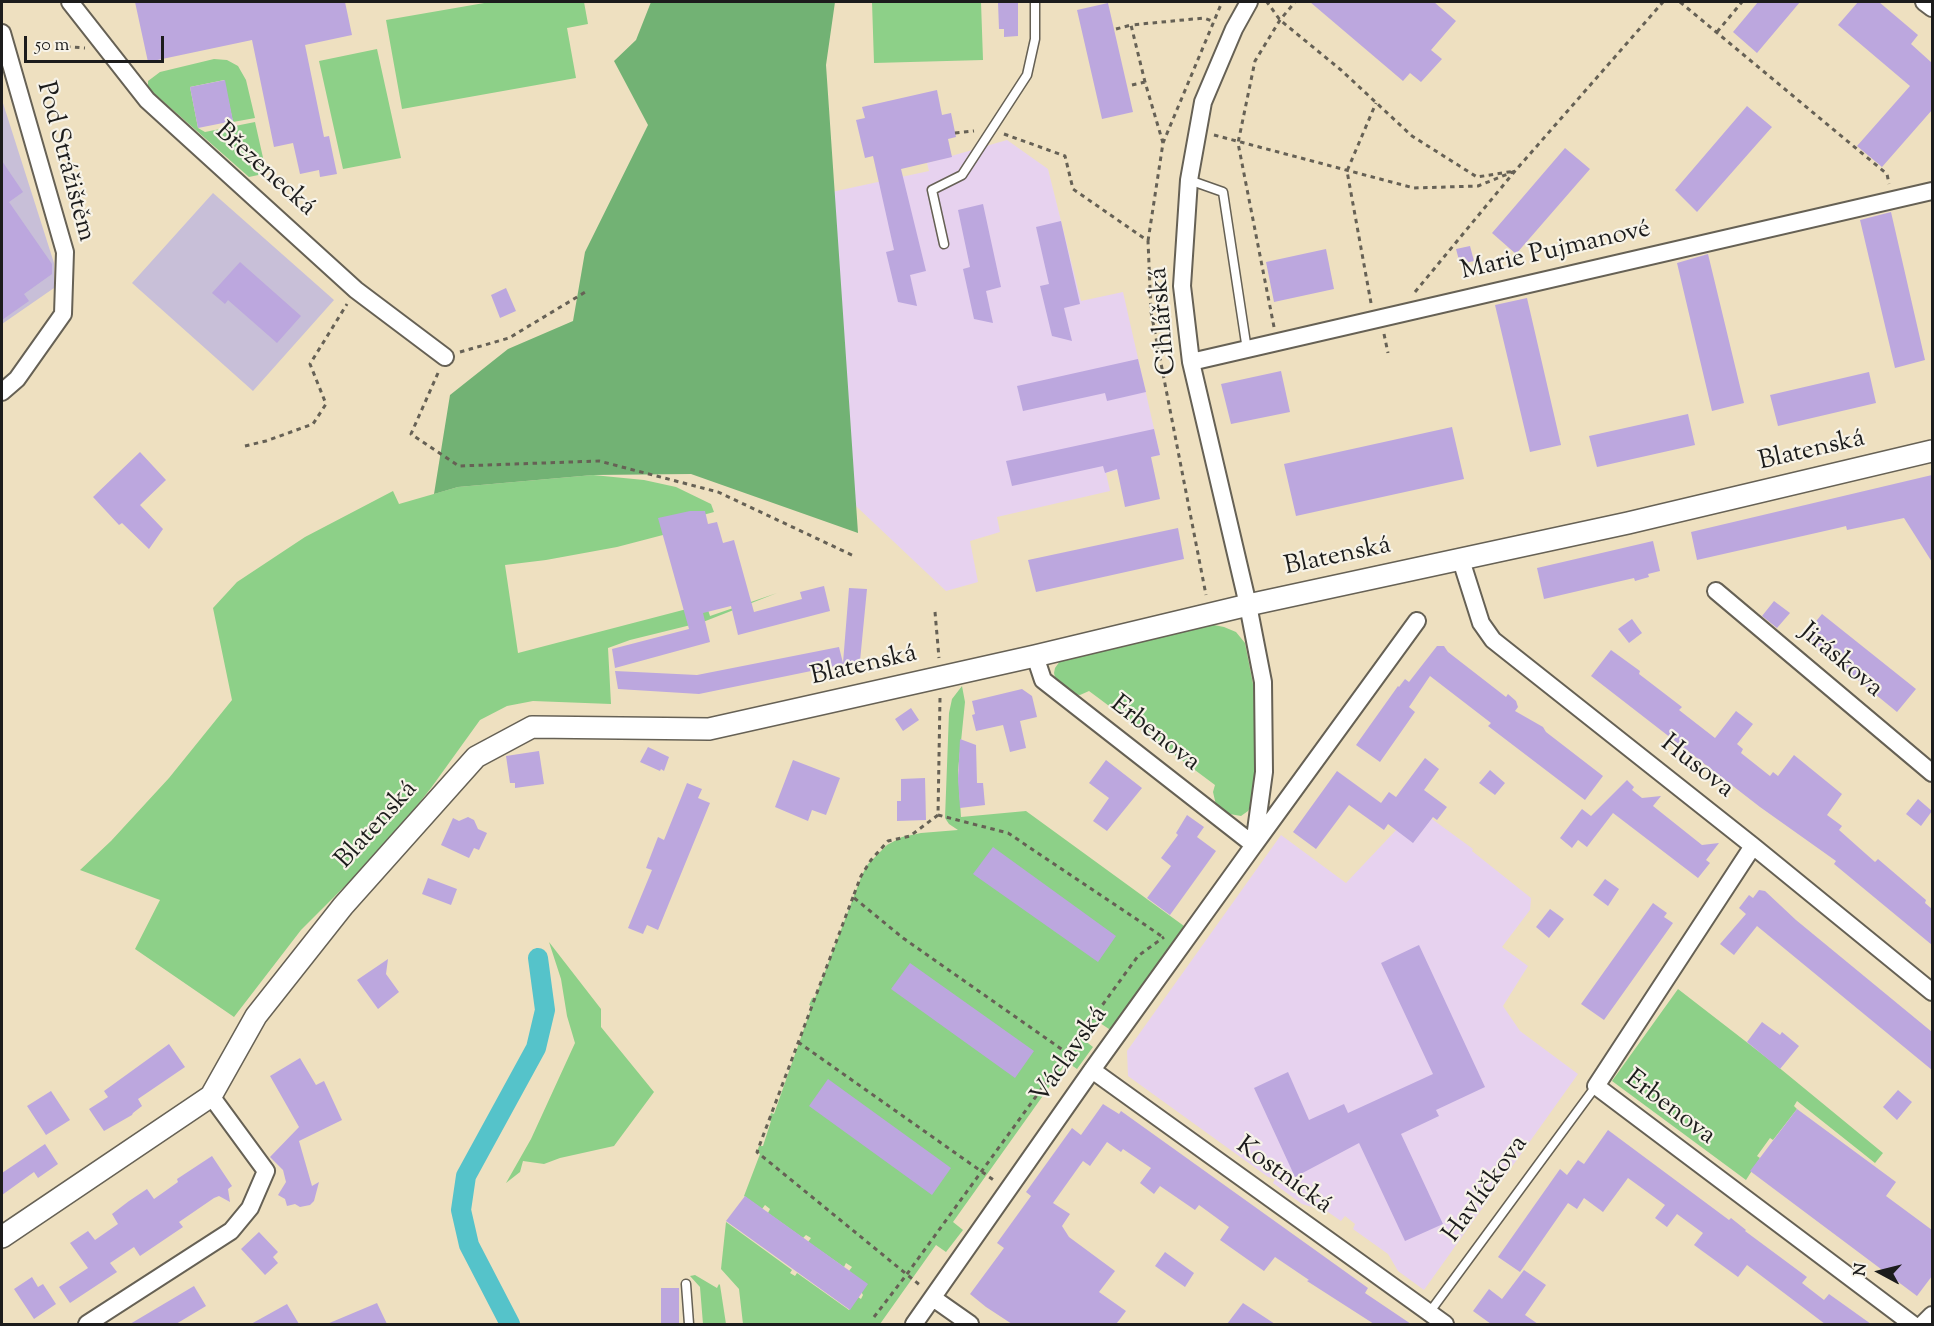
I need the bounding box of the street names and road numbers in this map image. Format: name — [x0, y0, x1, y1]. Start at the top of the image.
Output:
street label: Pod Strážištěm — [28, 79, 100, 245]
street label: Březenecká — [207, 118, 321, 224]
street label: Marie Pujmanové — [1458, 215, 1654, 289]
street label: Cihlářská — [1145, 266, 1185, 376]
street label: Blatenská — [1756, 425, 1868, 479]
street label: Blatenská — [1282, 532, 1394, 584]
street label: Jiráskova — [1792, 618, 1888, 706]
street label: Blatenská — [808, 640, 920, 694]
street label: Erbenova — [1103, 690, 1205, 780]
street label: Husova — [1653, 730, 1739, 806]
street label: Blatenská — [330, 775, 426, 877]
street label: Václavská — [1026, 1001, 1116, 1111]
street label: Erbenova — [1617, 1065, 1721, 1153]
street label: Havlíčkova — [1438, 1130, 1536, 1250]
street label: Kostnická — [1229, 1132, 1337, 1222]

